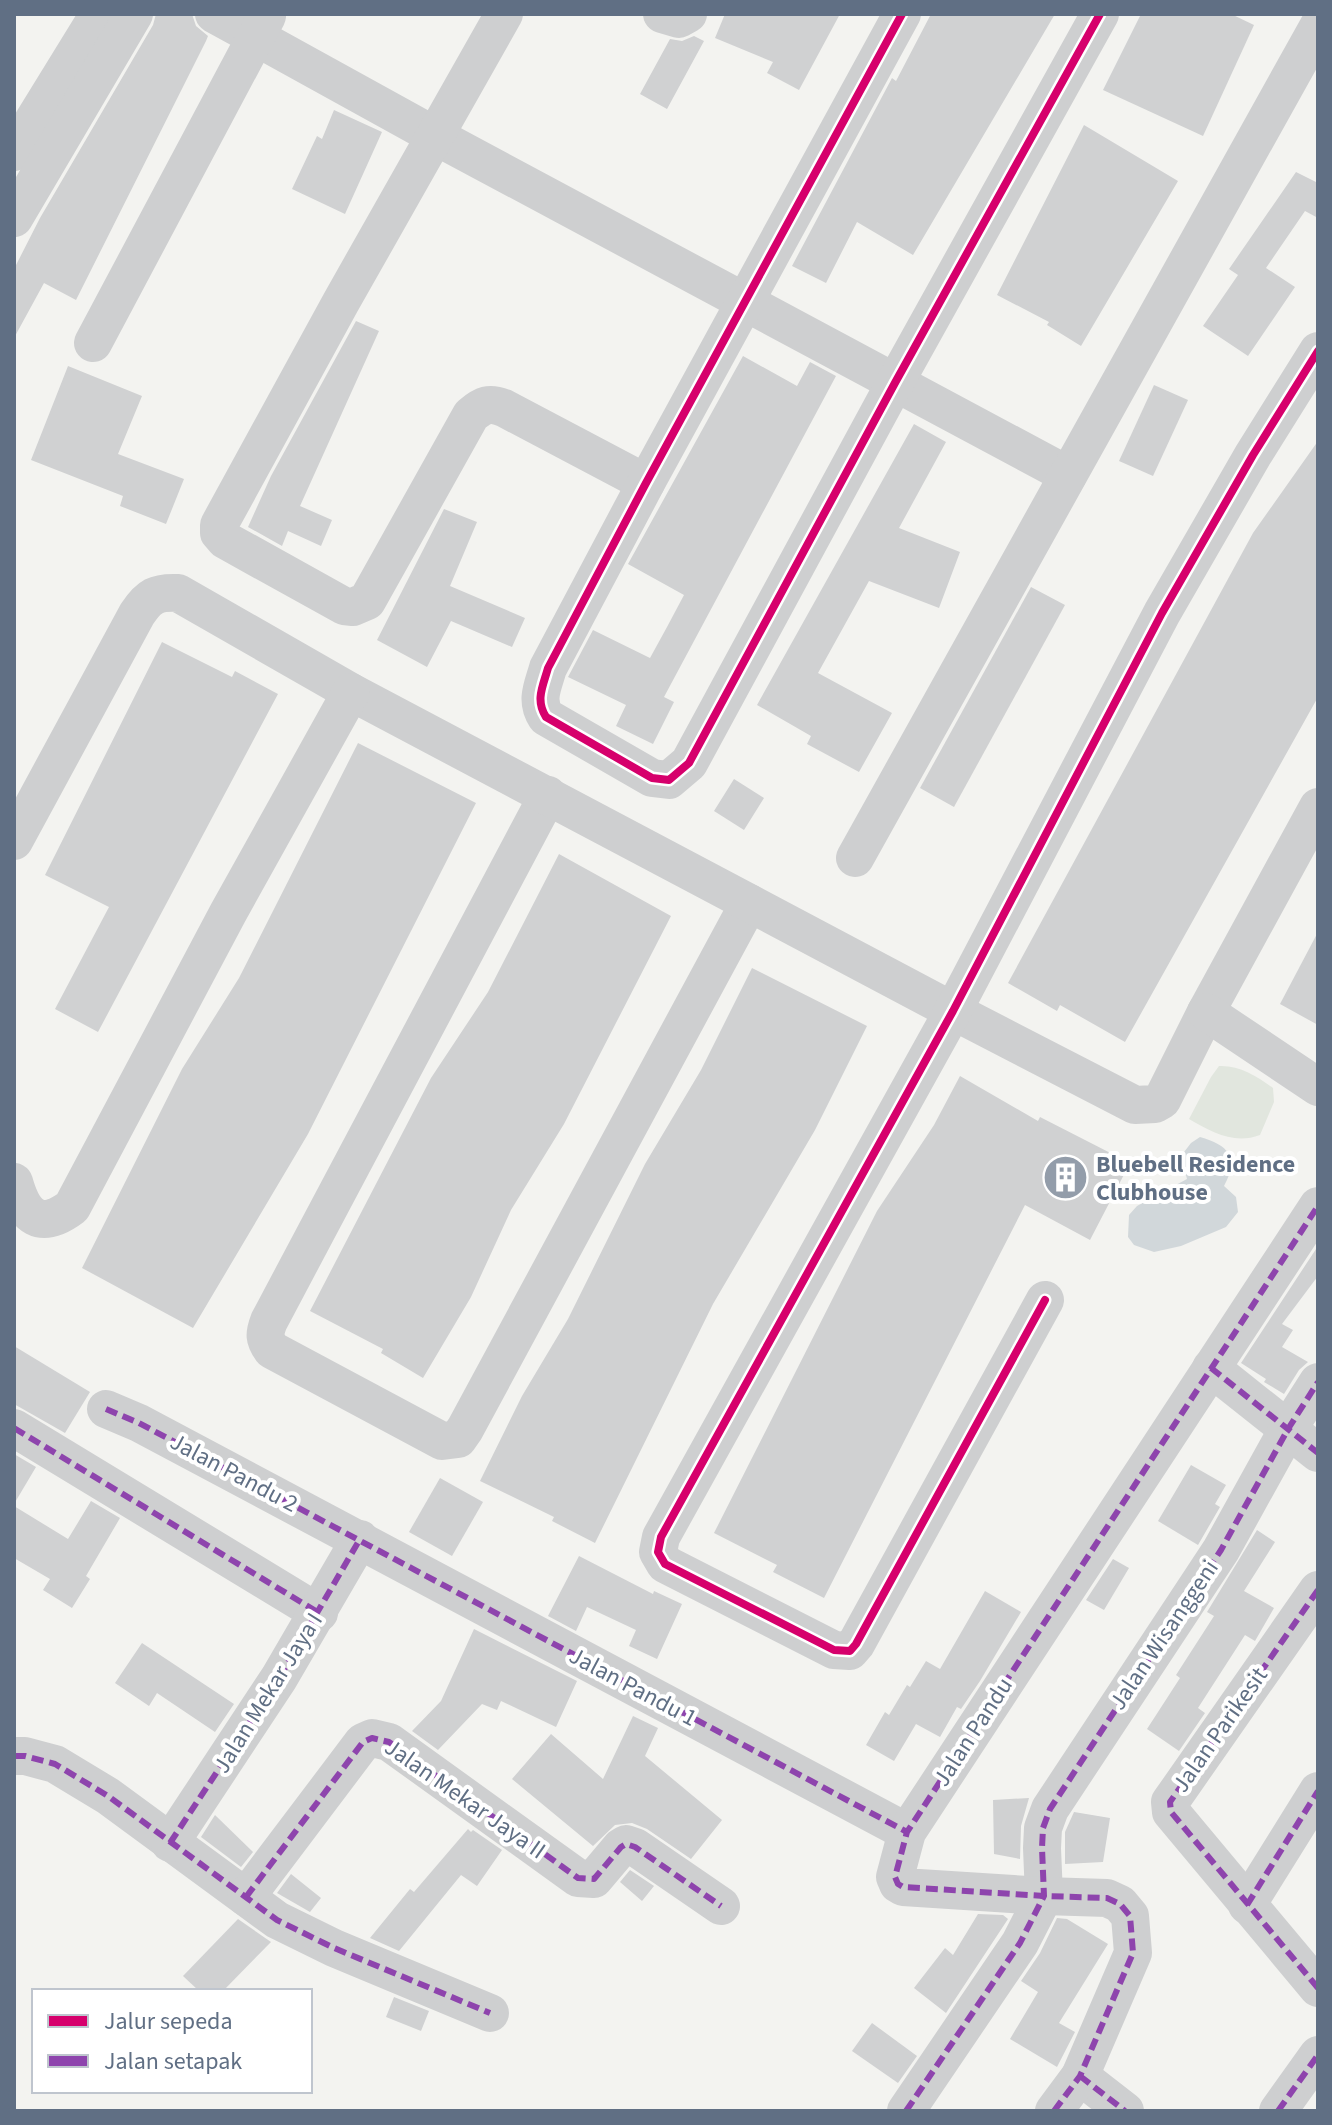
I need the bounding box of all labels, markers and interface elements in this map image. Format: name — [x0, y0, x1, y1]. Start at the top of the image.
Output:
place label: Bluebell Residence Clubhouse — [1096, 1147, 1295, 1210]
building icon: Bluebell Residence Clubhouse — [1041, 1154, 1089, 1202]
street label: Jalan Pandu 2 — [164, 1425, 304, 1521]
street label: Jalan Wisanggeni — [1101, 1553, 1227, 1717]
street label: Jalan Mekar Jaya I — [205, 1606, 331, 1780]
street label: Jalan Pandu 1 — [563, 1639, 703, 1735]
street label: Jalan Parikesit — [1164, 1660, 1276, 1800]
street label: Jalan Pandu — [925, 1671, 1021, 1793]
street label: Jalan Mekar Jaya II — [377, 1730, 553, 1868]
legend — [32, 1989, 312, 2093]
text: Jalur sepeda — [104, 2004, 233, 2039]
text: Jalan setapak — [104, 2044, 242, 2079]

